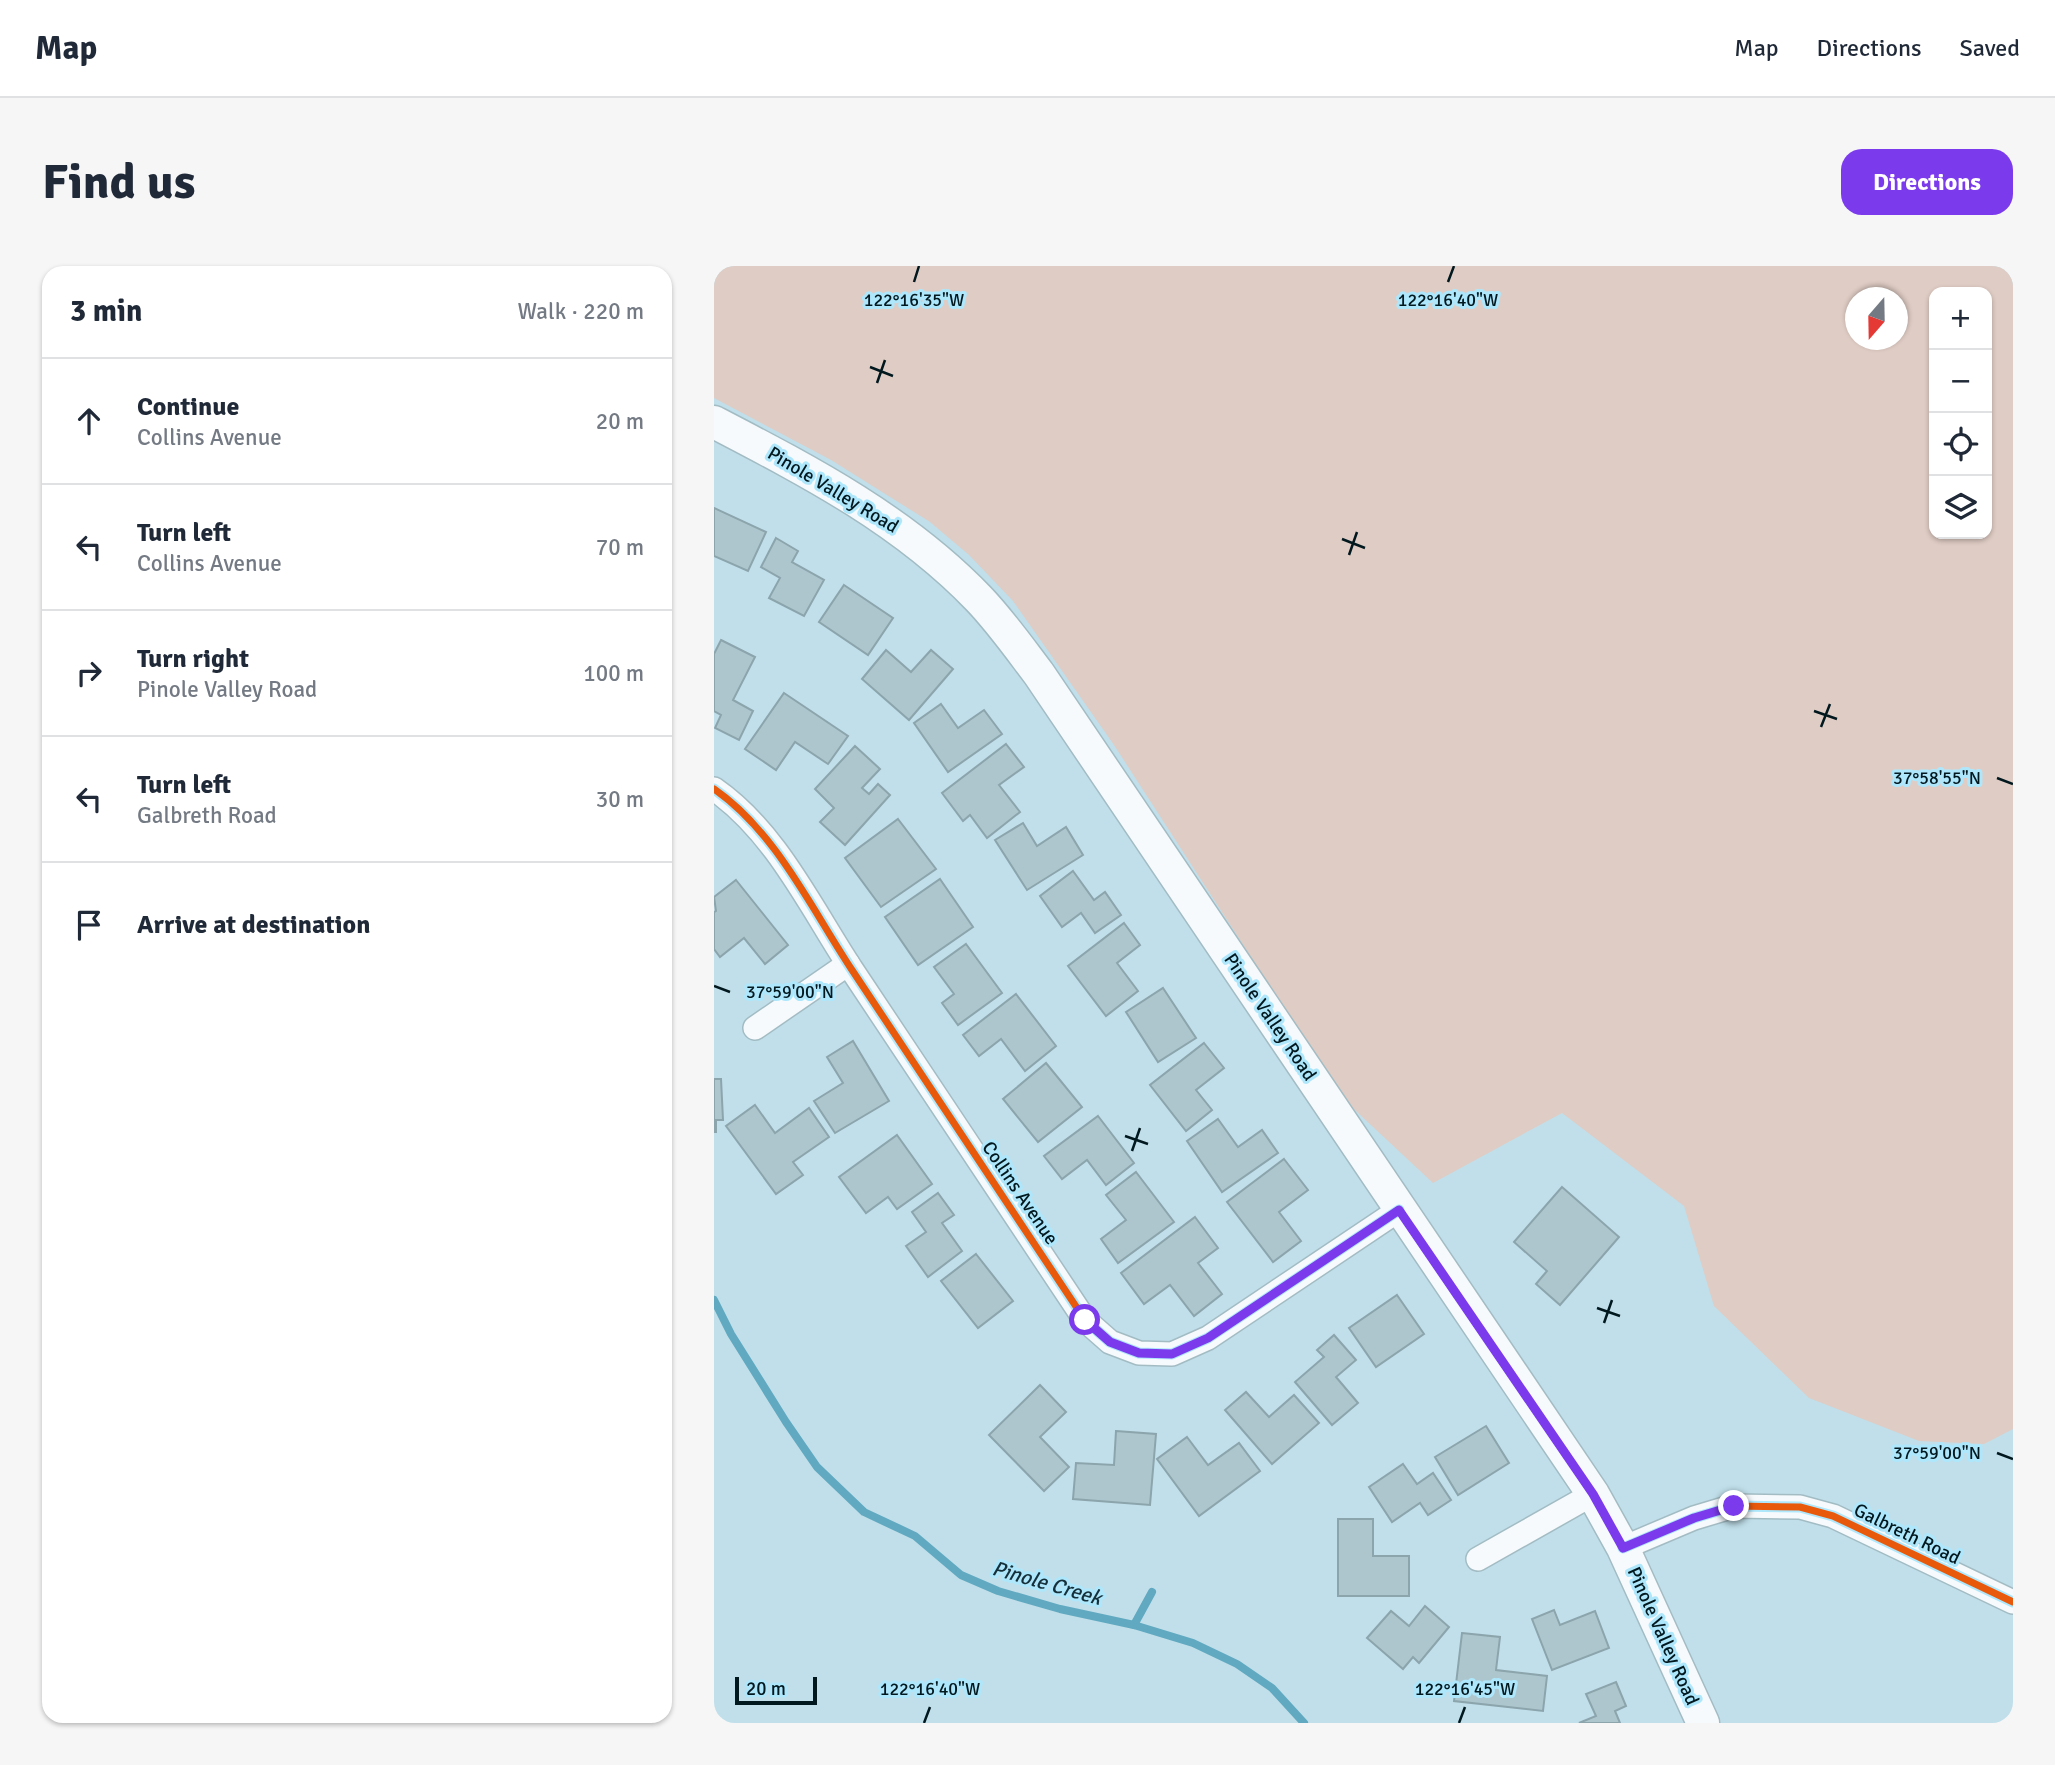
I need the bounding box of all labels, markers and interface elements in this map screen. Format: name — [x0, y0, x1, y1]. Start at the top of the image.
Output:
text: Map — [35, 28, 97, 69]
text: Map — [1734, 33, 1779, 63]
text: Directions — [1817, 33, 1922, 63]
text: Saved — [1960, 33, 2020, 63]
button: Directions — [1841, 149, 2013, 215]
text: Find us — [42, 152, 195, 212]
north arrow — [1845, 287, 1908, 350]
map controls — [1929, 287, 1992, 539]
button: + — [1929, 287, 1992, 350]
text: 122°16'35"W — [864, 289, 964, 311]
text: 122°16'40"W — [1398, 289, 1498, 311]
text: 3 min — [70, 293, 142, 330]
text: Walk · 220 m — [518, 297, 644, 326]
button: − — [1929, 350, 1992, 413]
text: Continue — [137, 391, 239, 423]
icon: ahead — [70, 402, 108, 440]
text: 20 m — [596, 407, 644, 436]
button: locate — [1929, 413, 1992, 476]
text: Collins Avenue — [137, 423, 282, 452]
street label: Pinole Valley Road — [763, 441, 903, 539]
button: layers — [1929, 476, 1992, 539]
text: Turn left — [137, 517, 231, 549]
icon: left — [70, 528, 108, 566]
text: 70 m — [596, 533, 644, 562]
text: Collins Avenue — [137, 549, 282, 578]
text: Turn right — [137, 643, 249, 675]
icon: right — [70, 654, 108, 692]
text: 100 m — [583, 659, 644, 688]
text: Pinole Valley Road — [137, 675, 317, 704]
text: 37°58'55"N — [1893, 767, 1981, 789]
text: Turn left — [137, 769, 231, 801]
icon: left — [70, 780, 108, 818]
text: 30 m — [596, 785, 644, 814]
text: Galbreth Road — [137, 801, 277, 830]
icon: arrive — [70, 906, 108, 944]
text: Arrive at destination — [137, 909, 370, 941]
street label: Pinole Valley Road — [1218, 949, 1322, 1085]
text: 37°59'00"N — [746, 981, 834, 1003]
street label: Collins Avenue — [977, 1137, 1063, 1249]
route start — [1069, 1304, 1100, 1335]
text: 37°59'00"N — [1893, 1442, 1981, 1464]
route end — [1718, 1490, 1749, 1521]
street label: Galbreth Road — [1850, 1498, 1964, 1570]
water label: Pinole Creek — [989, 1555, 1107, 1612]
street label: Pinole Valley Road — [1622, 1563, 1704, 1709]
scale bar — [735, 1674, 817, 1706]
text: 20 m — [746, 1677, 786, 1701]
text: 122°16'40"W — [880, 1678, 980, 1700]
text: 122°16'45"W — [1415, 1678, 1515, 1700]

